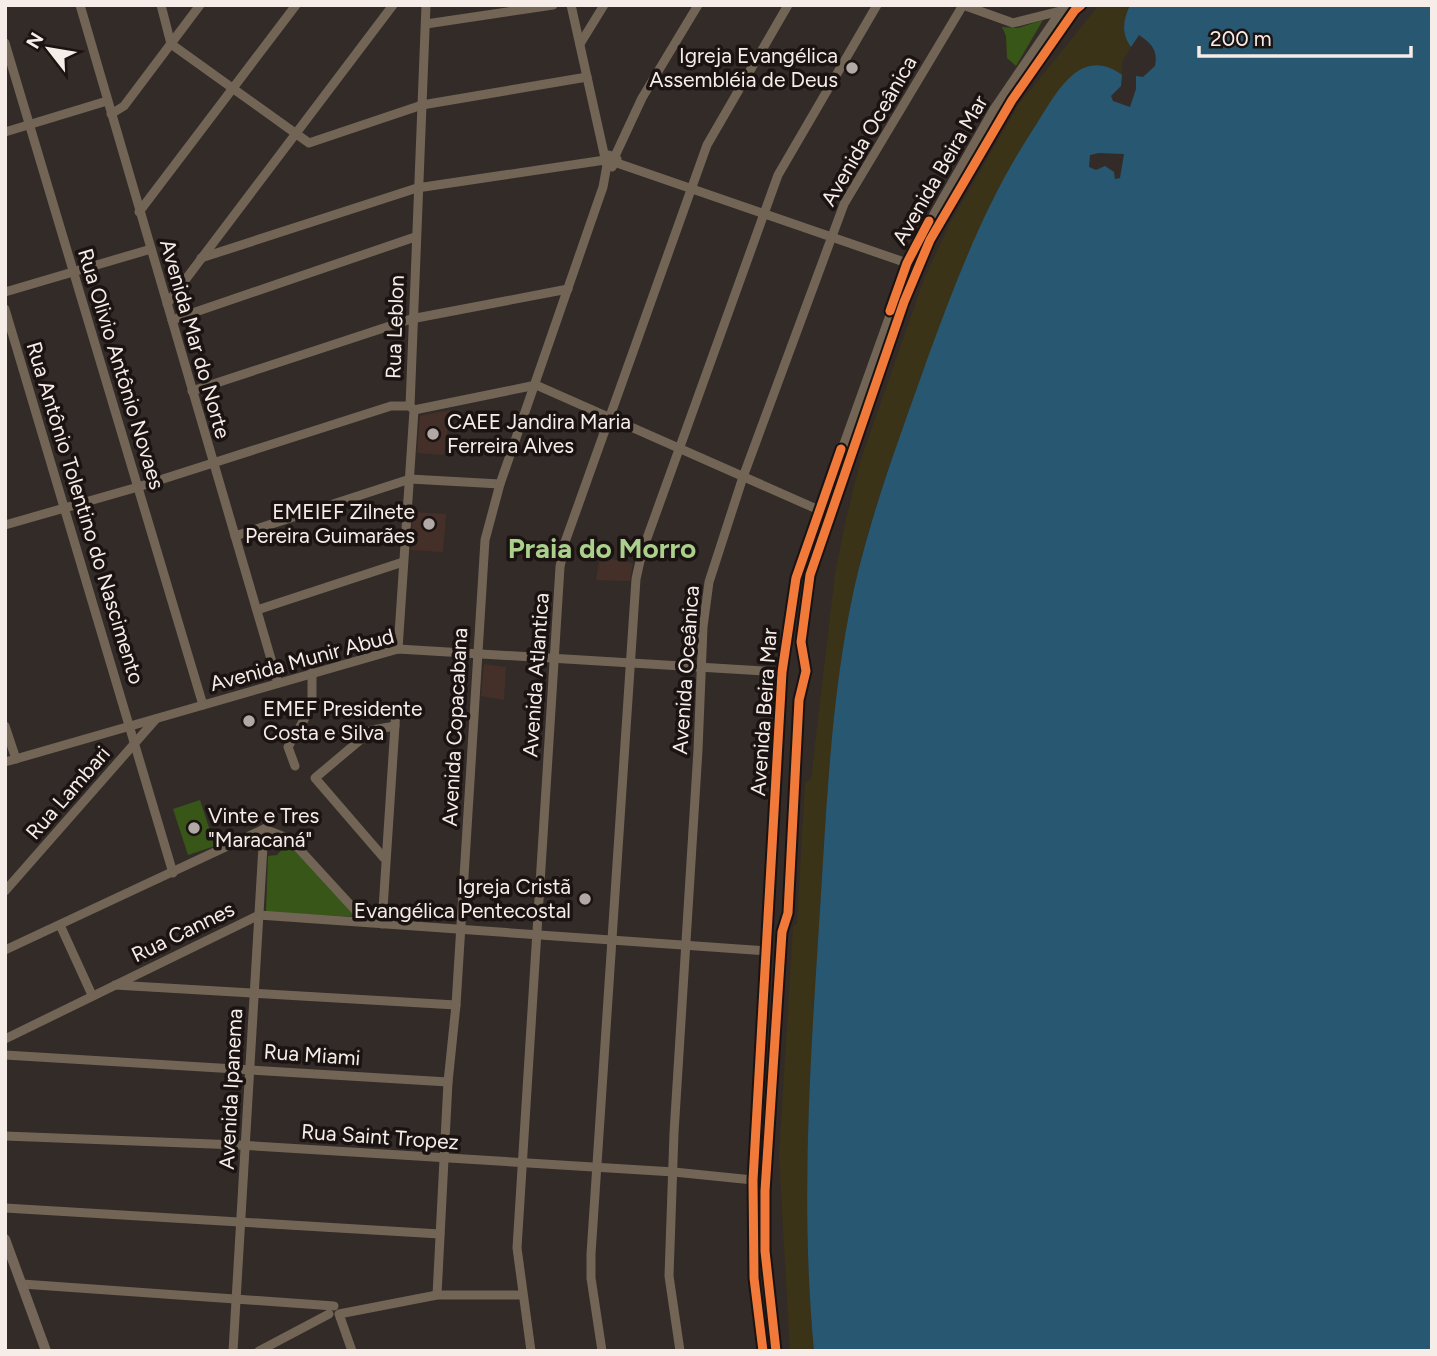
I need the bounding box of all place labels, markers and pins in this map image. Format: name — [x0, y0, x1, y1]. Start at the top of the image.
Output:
place label: Igreja Evangélica Assembléia de Deus — [649, 43, 838, 92]
marker: Igreja Evangélica Assembléia de Deus — [844, 60, 860, 76]
place label: CAEE Jandira Maria Ferreira Alves — [447, 409, 631, 458]
marker: CAEE Jandira Maria Ferreira Alves — [425, 426, 441, 442]
place label: EMEIEF Zilnete Pereira Guimarães — [245, 499, 415, 548]
marker: EMEIEF Zilnete Pereira Guimarães — [421, 516, 437, 532]
place label: EMEF Presidente Costa e Silva — [263, 696, 422, 745]
marker: EMEF Presidente Costa e Silva — [241, 713, 257, 729]
place label: Vinte e Tres "Maracaná" — [208, 803, 319, 852]
marker: Vinte e Tres "Maracaná" — [186, 820, 202, 836]
place label: Igreja Cristã Evangélica Pentecostal — [354, 874, 571, 923]
marker: Igreja Cristã Evangélica Pentecostal — [577, 891, 593, 907]

